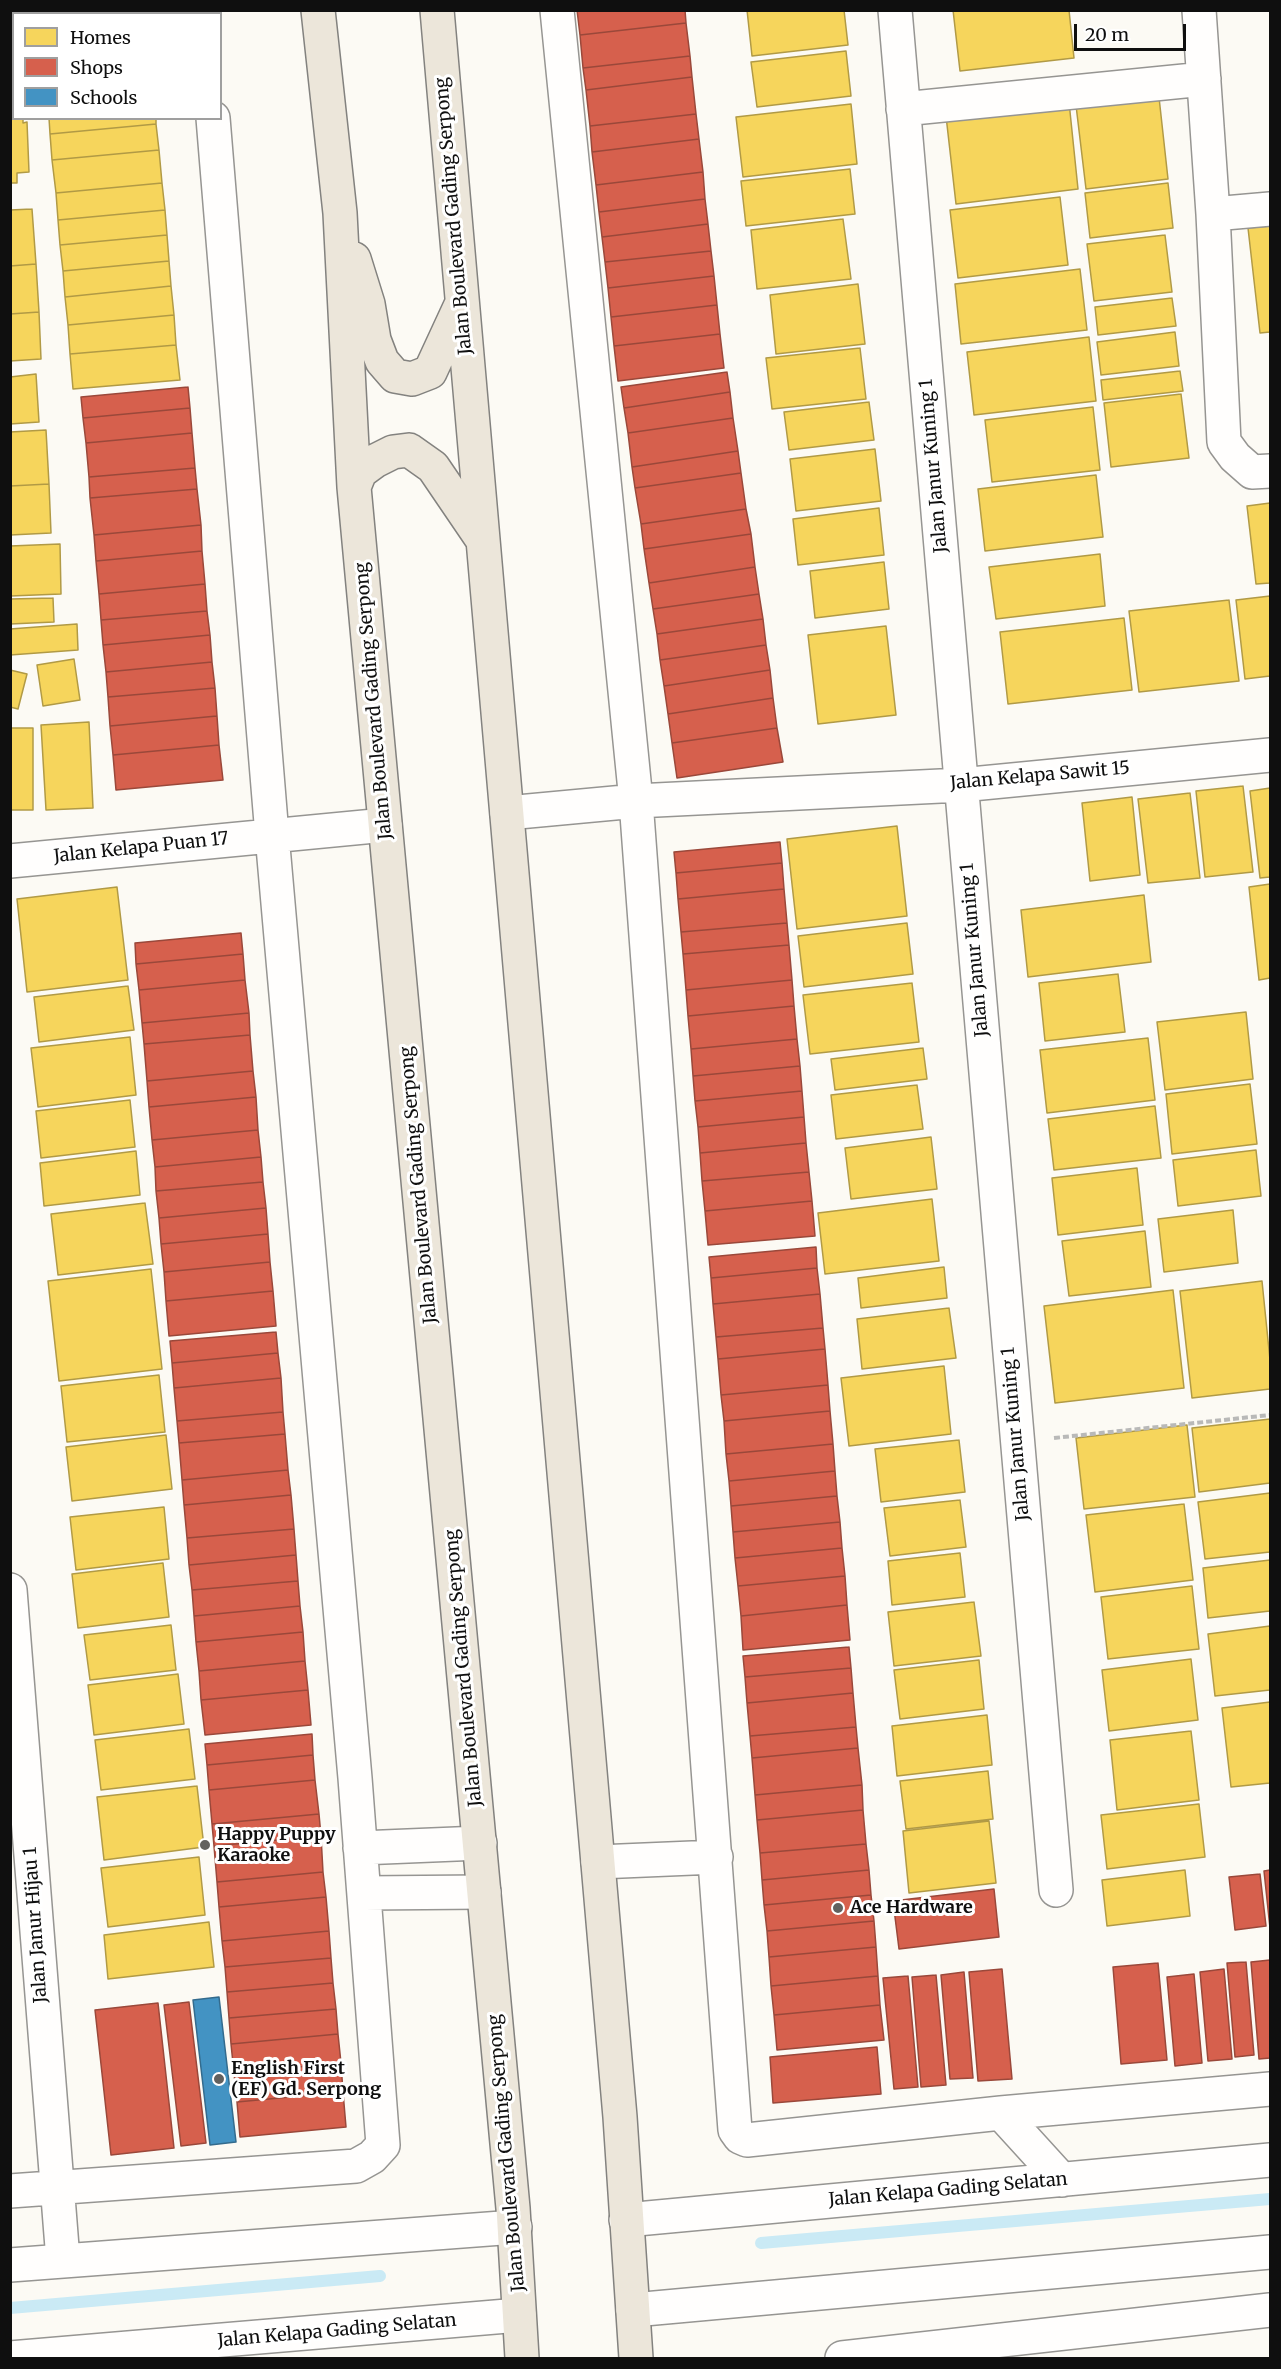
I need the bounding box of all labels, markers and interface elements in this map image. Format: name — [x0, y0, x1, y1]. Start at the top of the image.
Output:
legend — [12, 12, 222, 120]
scale bar — [1077, 12, 1190, 50]
text: 20 m — [1085, 23, 1129, 46]
text: Homes — [70, 26, 131, 49]
text: Shops — [70, 56, 123, 79]
street label: Jalan Boulevard Gading Serpong — [431, 76, 477, 356]
text: Schools — [70, 86, 137, 109]
street label: Jalan Janur Kuning 1 — [916, 378, 952, 554]
street label: Jalan Boulevard Gading Serpong — [351, 561, 397, 841]
street label: Jalan Kelapa Sawit 15 — [949, 757, 1131, 795]
street label: Jalan Kelapa Puan 17 — [53, 828, 229, 868]
street label: Jalan Janur Kuning 1 — [957, 862, 993, 1038]
street label: Jalan Boulevard Gading Serpong — [396, 1045, 442, 1325]
street label: Jalan Janur Kuning 1 — [998, 1346, 1034, 1522]
street label: Jalan Boulevard Gading Serpong — [441, 1528, 487, 1808]
place label: Happy Puppy Karaoke — [217, 1824, 336, 1866]
marker: Happy Puppy Karaoke — [198, 1838, 212, 1852]
street label: Jalan Janur Hijau 1 — [20, 1846, 52, 2004]
place label: Ace Hardware — [850, 1897, 973, 1919]
marker: Ace Hardware — [831, 1901, 845, 1915]
street label: Jalan Boulevard Gading Serpong — [484, 2013, 530, 2293]
place label: English First (EF) Gd. Serpong — [231, 2058, 381, 2100]
marker: English First (EF) Gd. Serpong — [212, 2072, 226, 2086]
street label: Jalan Kelapa Gading Selatan — [828, 2169, 1068, 2211]
street label: Jalan Kelapa Gading Selatan — [217, 2310, 457, 2352]

